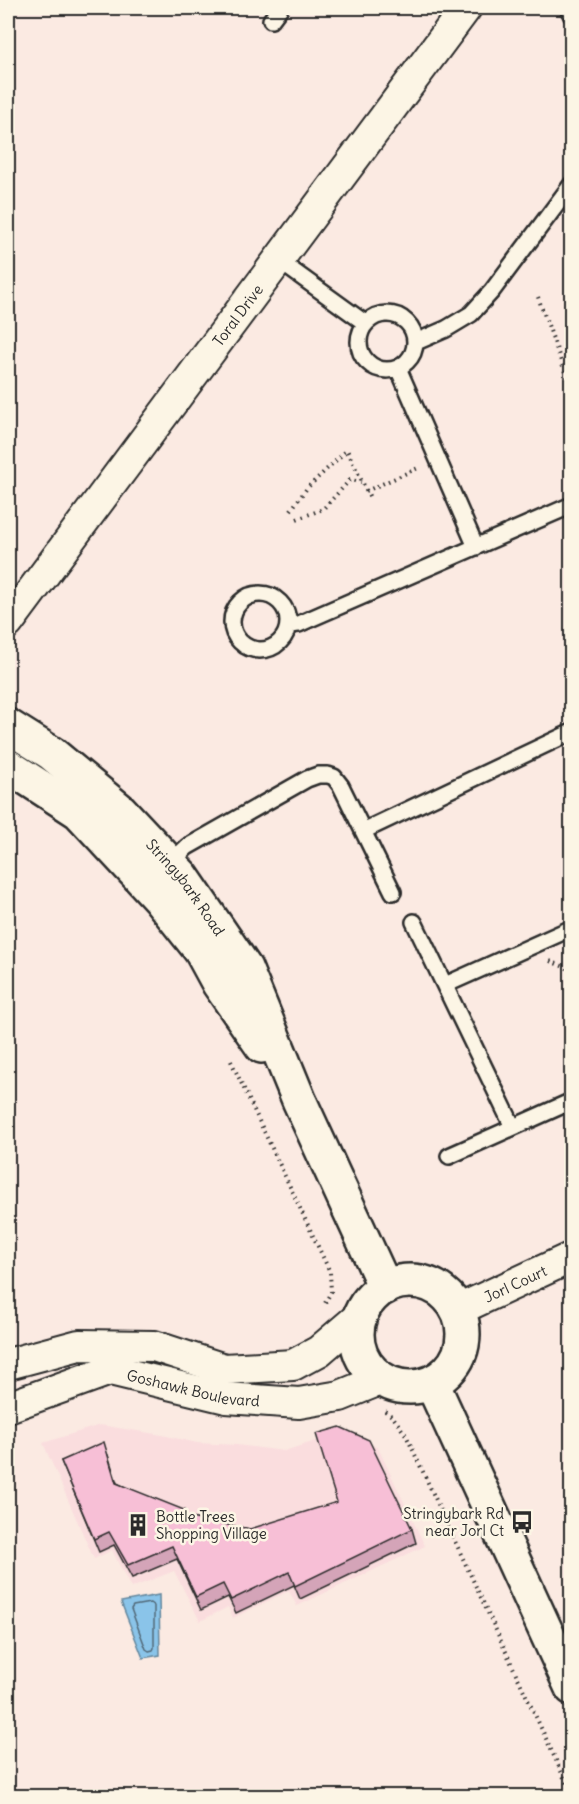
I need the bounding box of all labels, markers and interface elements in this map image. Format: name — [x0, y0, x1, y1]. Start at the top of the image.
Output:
street label: Toral Drive — [208, 280, 267, 350]
street label: Stringybark Road — [142, 835, 229, 939]
street label: Jorl Court — [481, 1261, 550, 1306]
street label: Goshawk Boulevard — [125, 1365, 261, 1410]
place label: Stringybark Rd near Jorl Ct — [403, 1504, 504, 1540]
place label: Bottle Trees Shopping Village — [156, 1507, 267, 1543]
bus stop icon: Stringybark Rd near Jorl Ct — [509, 1509, 535, 1535]
building icon: Bottle Trees Shopping Village — [125, 1512, 151, 1538]

